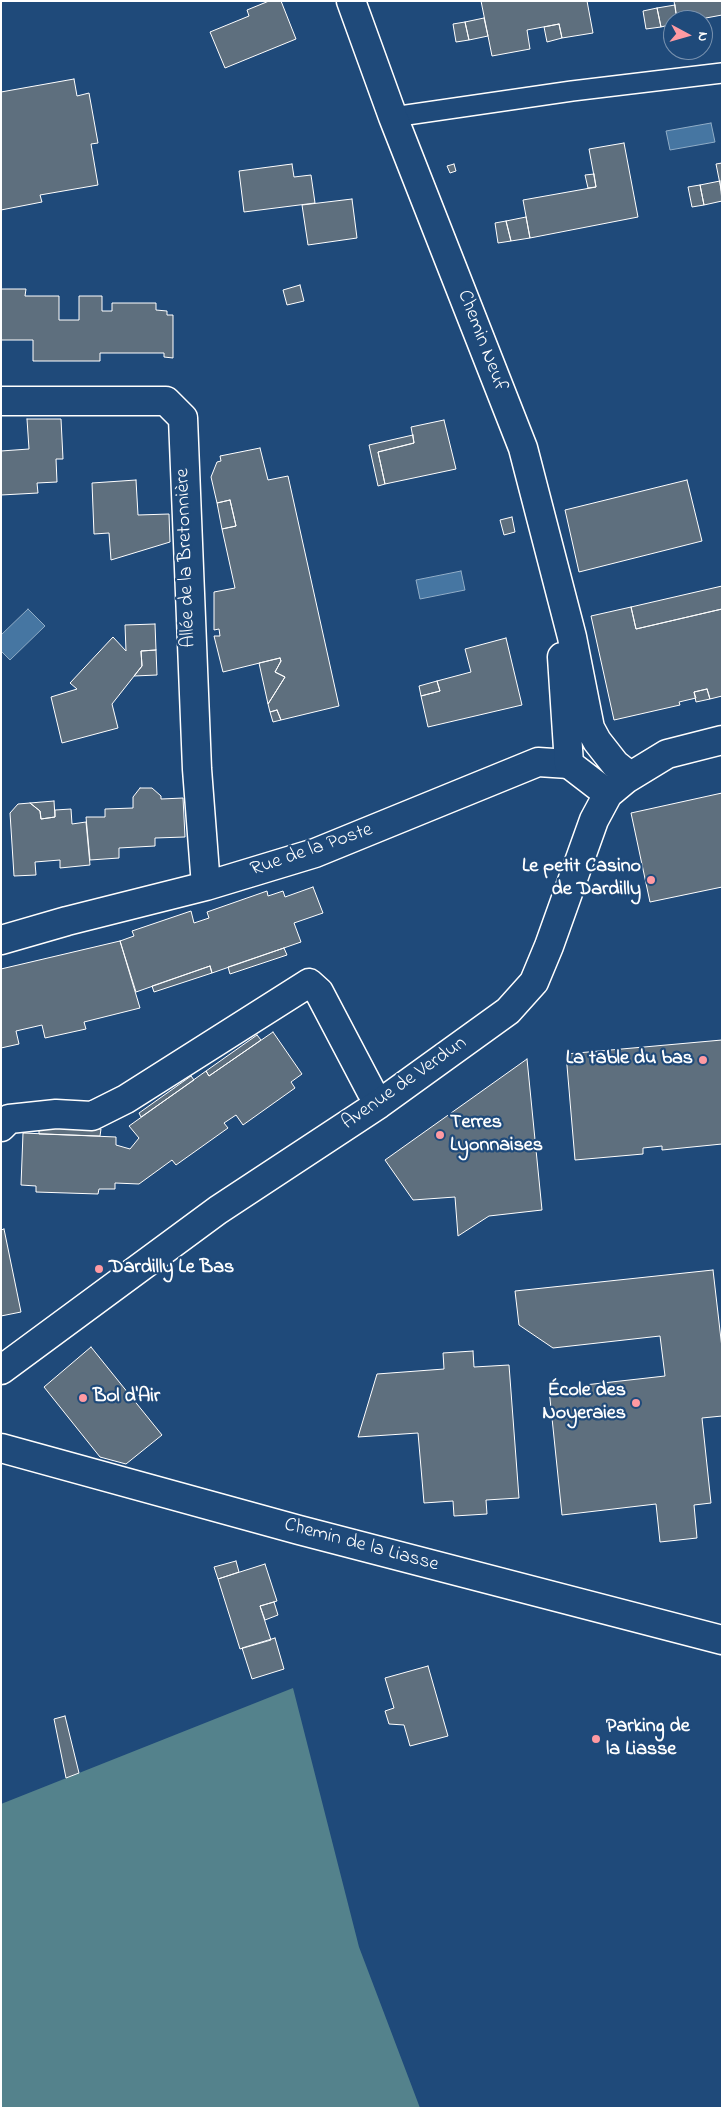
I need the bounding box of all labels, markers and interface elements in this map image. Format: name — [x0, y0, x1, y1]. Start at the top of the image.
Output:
north arrow — [663, 10, 713, 60]
text: N — [691, 31, 713, 42]
street label: Chemin Neuf — [451, 287, 511, 395]
street label: Allée de la Bretonnière — [172, 468, 202, 648]
street label: Rue de la Poste — [248, 819, 376, 883]
place label: Le petit Casino de Dardilly — [522, 856, 641, 903]
marker: Le petit Casino de Dardilly — [645, 874, 657, 886]
street label: Avenue de Verdun — [338, 1032, 472, 1136]
place label: La table du bas — [566, 1048, 693, 1072]
marker: La table du bas — [697, 1054, 709, 1066]
place label: Terres Lyonnaises — [450, 1112, 543, 1159]
marker: Terres Lyonnaises — [434, 1129, 446, 1141]
place label: Dardilly Le Bas — [109, 1257, 234, 1281]
marker: Dardilly Le Bas — [93, 1263, 105, 1275]
place label: École des Noyeraies — [542, 1380, 626, 1427]
place label: Bol d'Air — [93, 1386, 160, 1410]
marker: Bol d'Air — [77, 1392, 89, 1404]
marker: École des Noyeraies — [630, 1397, 642, 1409]
street label: Chemin de la Liasse — [281, 1514, 441, 1578]
place label: Parking de la Liasse — [606, 1716, 690, 1763]
marker: Parking de la Liasse — [590, 1733, 602, 1745]

